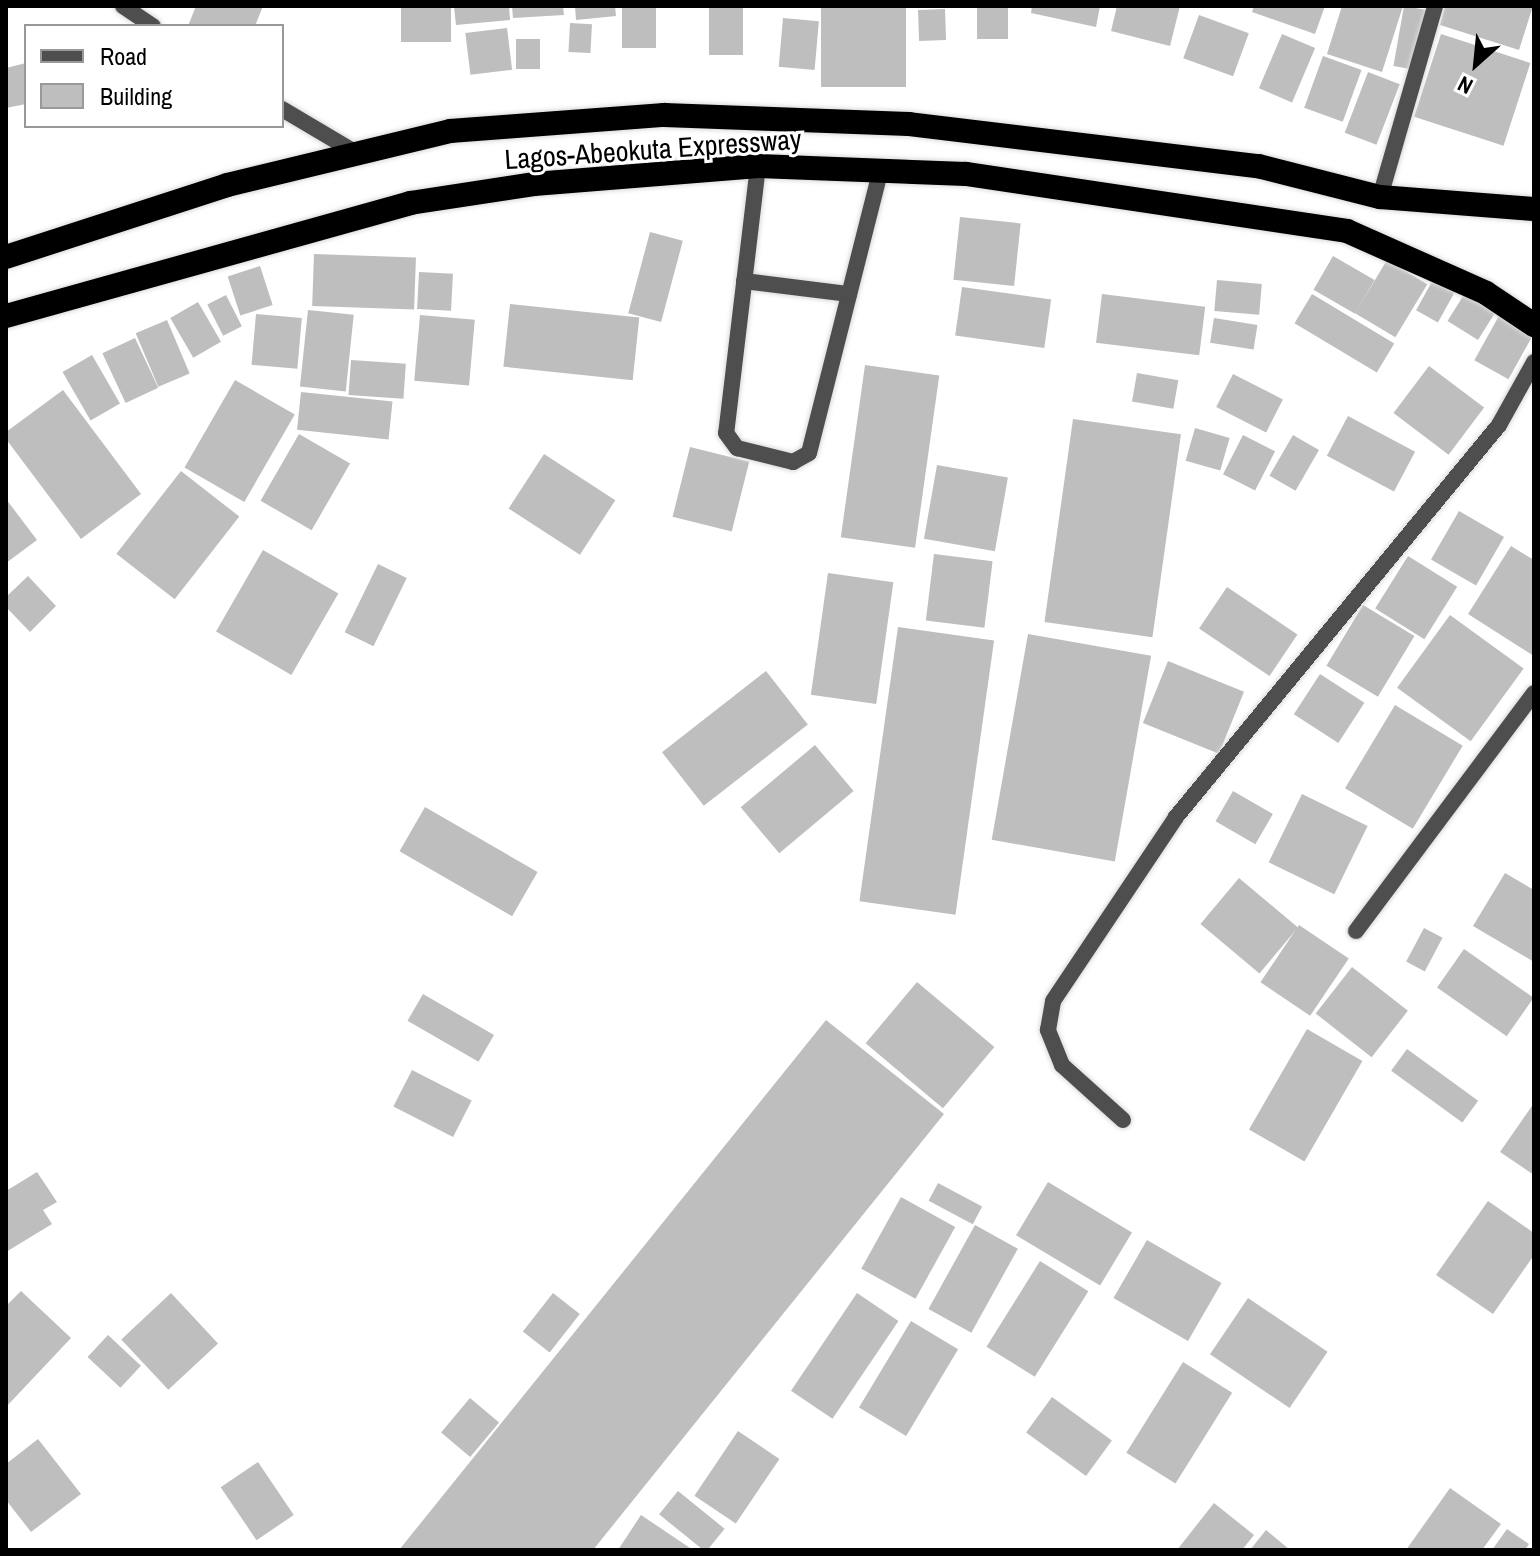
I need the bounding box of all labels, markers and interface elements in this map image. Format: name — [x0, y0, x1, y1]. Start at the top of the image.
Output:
legend — [24, 24, 284, 128]
north arrow — [1436, 24, 1516, 104]
text: Road — [100, 40, 147, 72]
text: N — [1452, 69, 1478, 102]
text: Building — [100, 80, 172, 112]
street label: Lagos-Abeokuta Expressway — [504, 122, 802, 176]

